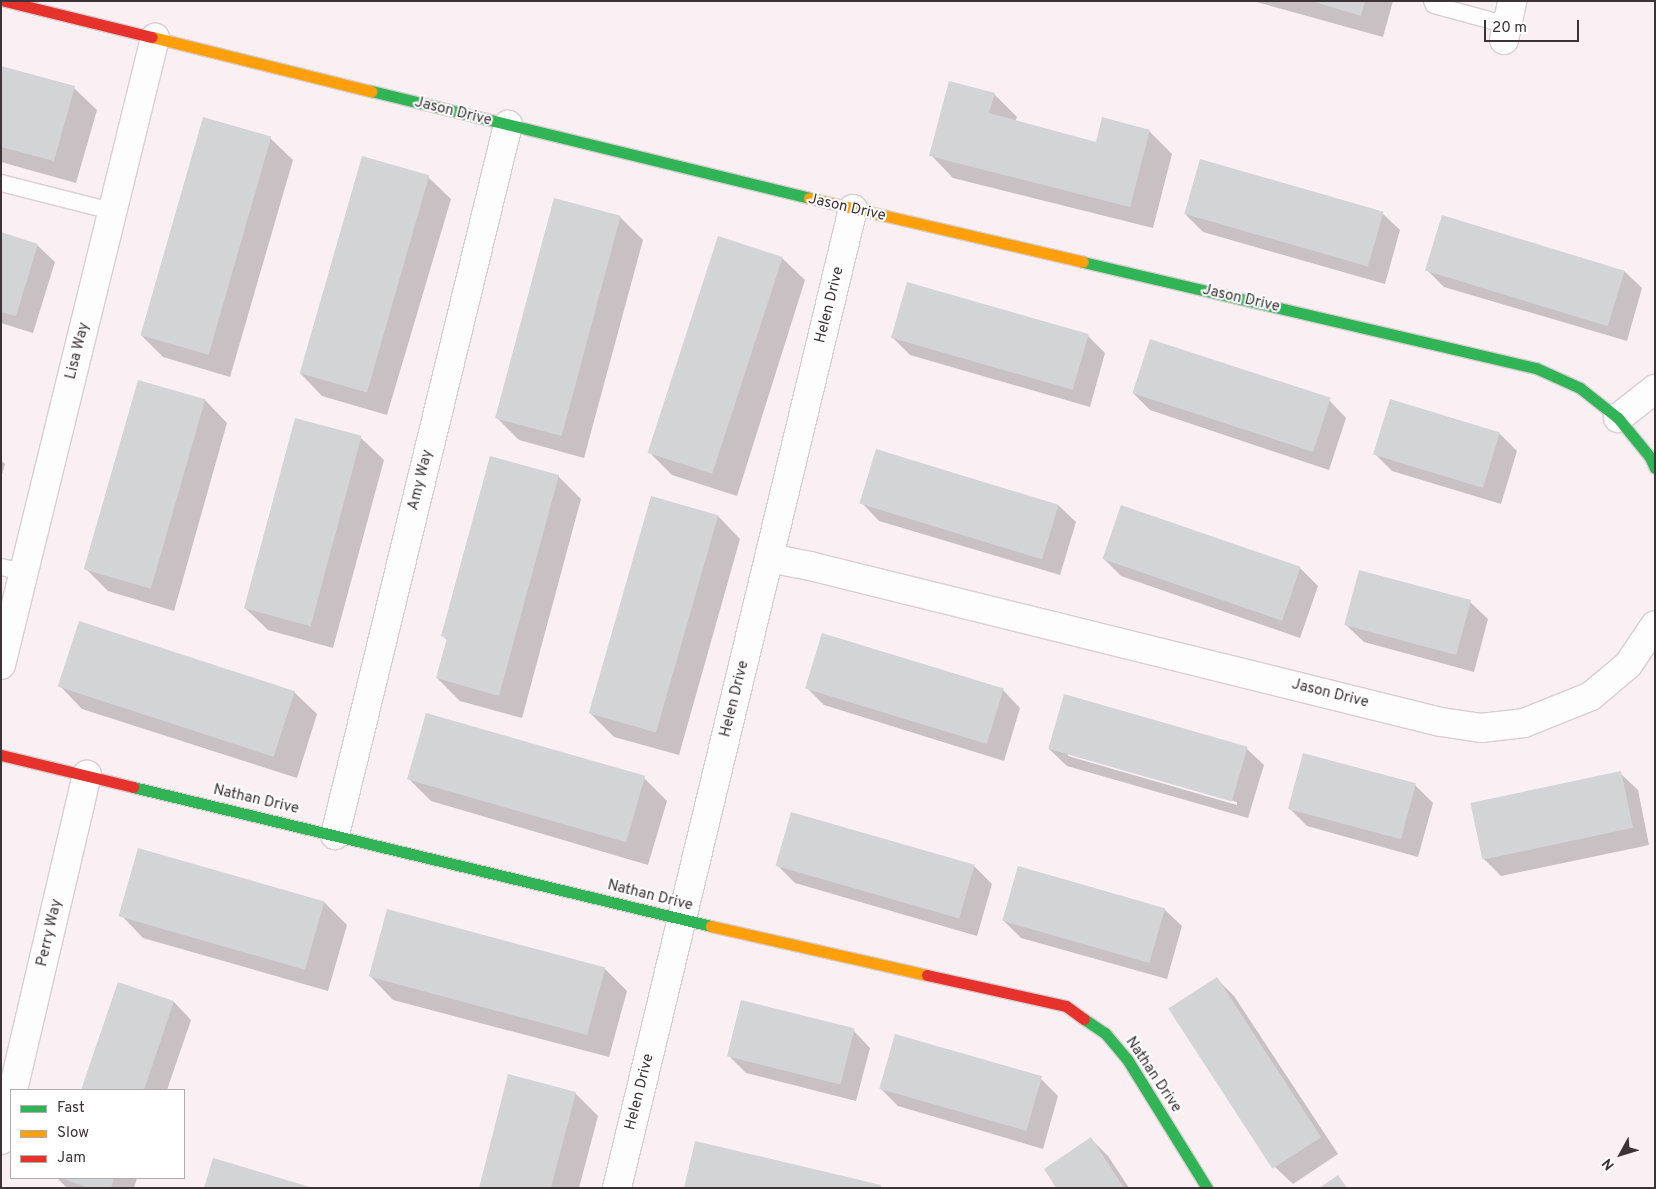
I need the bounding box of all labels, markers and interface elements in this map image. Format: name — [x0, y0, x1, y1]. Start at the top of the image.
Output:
scale bar — [1486, 10, 1581, 42]
text: 20 m — [1492, 19, 1527, 38]
street label: Jason Drive — [413, 94, 493, 130]
street label: Jason Drive — [807, 190, 887, 226]
street label: Helen Drive — [812, 265, 848, 345]
street label: Jason Drive — [1201, 281, 1281, 317]
street label: Lisa Way — [62, 320, 94, 382]
street label: Amy Way — [405, 448, 437, 512]
street label: Helen Drive — [717, 659, 753, 739]
street label: Jason Drive — [1290, 676, 1370, 712]
street label: Nathan Drive — [211, 781, 301, 819]
street label: Nathan Drive — [605, 877, 695, 915]
street label: Perry Way — [33, 897, 67, 969]
street label: Nathan Drive — [1121, 1034, 1185, 1116]
street label: Helen Drive — [622, 1052, 658, 1132]
legend — [10, 1089, 185, 1179]
text: Fast — [57, 1099, 85, 1118]
text: Slow — [57, 1124, 89, 1143]
north arrow — [1596, 1129, 1646, 1179]
text: Jam — [57, 1149, 86, 1168]
text: N — [1599, 1154, 1619, 1173]

